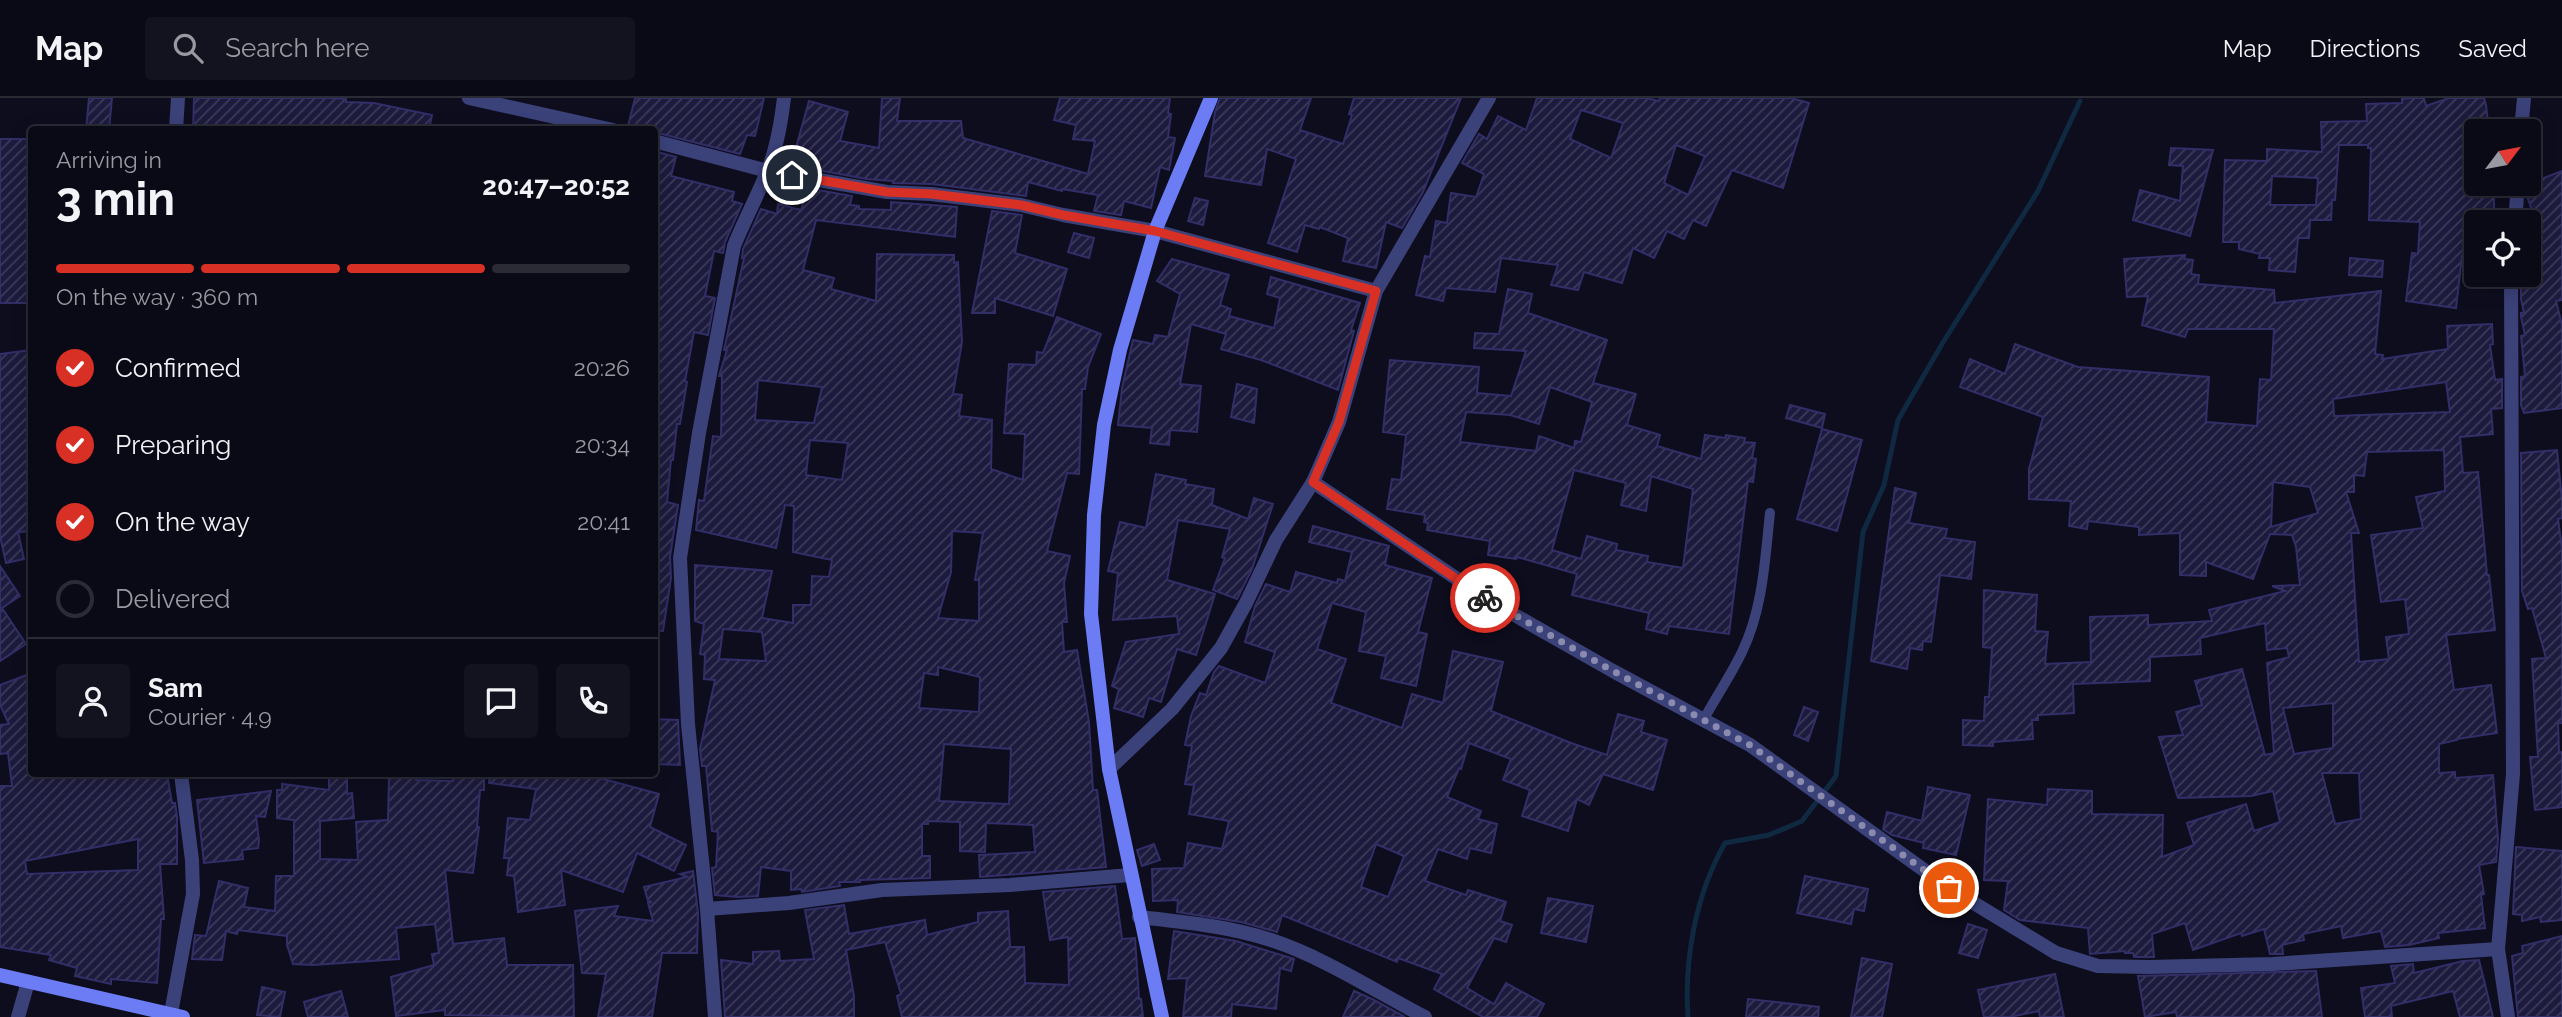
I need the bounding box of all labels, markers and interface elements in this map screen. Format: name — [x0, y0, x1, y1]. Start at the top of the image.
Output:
search box — [145, 17, 635, 80]
text: Map — [35, 29, 103, 68]
icon: search — [169, 29, 207, 67]
text: Search here — [225, 33, 370, 63]
text: Map — [2223, 34, 2272, 63]
text: Directions — [2310, 34, 2420, 63]
text: Saved — [2458, 34, 2527, 63]
north arrow — [2464, 119, 2541, 196]
map controls — [2464, 119, 2541, 287]
pin — [762, 145, 822, 205]
text: Arriving in — [56, 146, 162, 173]
icon: home — [773, 156, 811, 194]
text: 20:47–20:52 — [482, 171, 630, 201]
text: 3 min — [56, 172, 175, 226]
button: locate — [2464, 210, 2541, 287]
text: On the way · 360 m — [56, 283, 258, 310]
icon: check — [56, 349, 94, 387]
text: Confirmed — [115, 353, 241, 383]
text: 20:26 — [574, 354, 630, 381]
icon: check — [56, 426, 94, 464]
text: Preparing — [115, 430, 231, 460]
text: 20:34 — [575, 431, 630, 458]
icon: check — [56, 503, 94, 541]
text: On the way — [115, 507, 250, 537]
text: 20:41 — [577, 508, 630, 535]
courier — [1450, 563, 1520, 633]
icon: bike — [1466, 579, 1504, 617]
text: Delivered — [115, 584, 230, 614]
button: person — [56, 664, 130, 738]
button: chat — [464, 664, 538, 738]
button: phone — [556, 664, 630, 738]
text: Sam — [148, 673, 203, 703]
text: Courier · 4.9 — [148, 703, 272, 730]
pin — [1919, 858, 1979, 918]
icon: bag — [1930, 869, 1968, 907]

